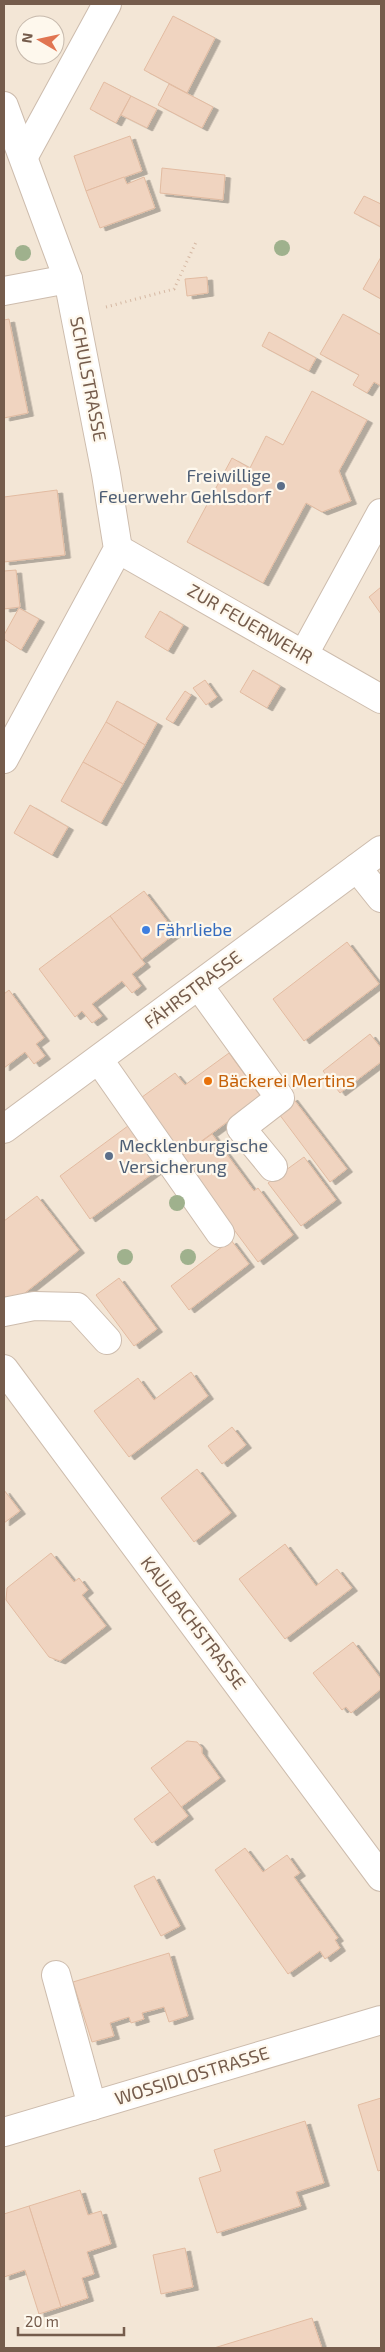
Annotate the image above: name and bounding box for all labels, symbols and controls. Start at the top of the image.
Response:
north arrow [15,15,65,65]
text: N [17,32,36,44]
street label: SCHULSTRASSE [66,314,112,443]
place label: Freiwillige Feuerwehr Gehlsdorf [99,464,272,507]
marker: Freiwillige Feuerwehr Gehlsdorf [275,480,287,492]
street label: ZUR FEUERWEHR [184,578,317,668]
place label: Fährliebe [156,918,232,940]
marker: Fährliebe [140,924,152,936]
street label: FÄHRSTRASSE [139,945,245,1033]
place label: Bäckerei Mertins [218,1069,355,1091]
marker: Bäckerei Mertins [202,1075,214,1087]
place label: Mecklenburgische Versicherung [119,1134,268,1177]
marker: Mecklenburgische Versicherung [103,1150,115,1162]
street label: KAULBACHSTRASSE [137,1552,251,1693]
street label: WOSSIDLOSTRASSE [112,2041,271,2109]
scale bar [18,2304,124,2336]
text: 20 m [25,2312,59,2330]

